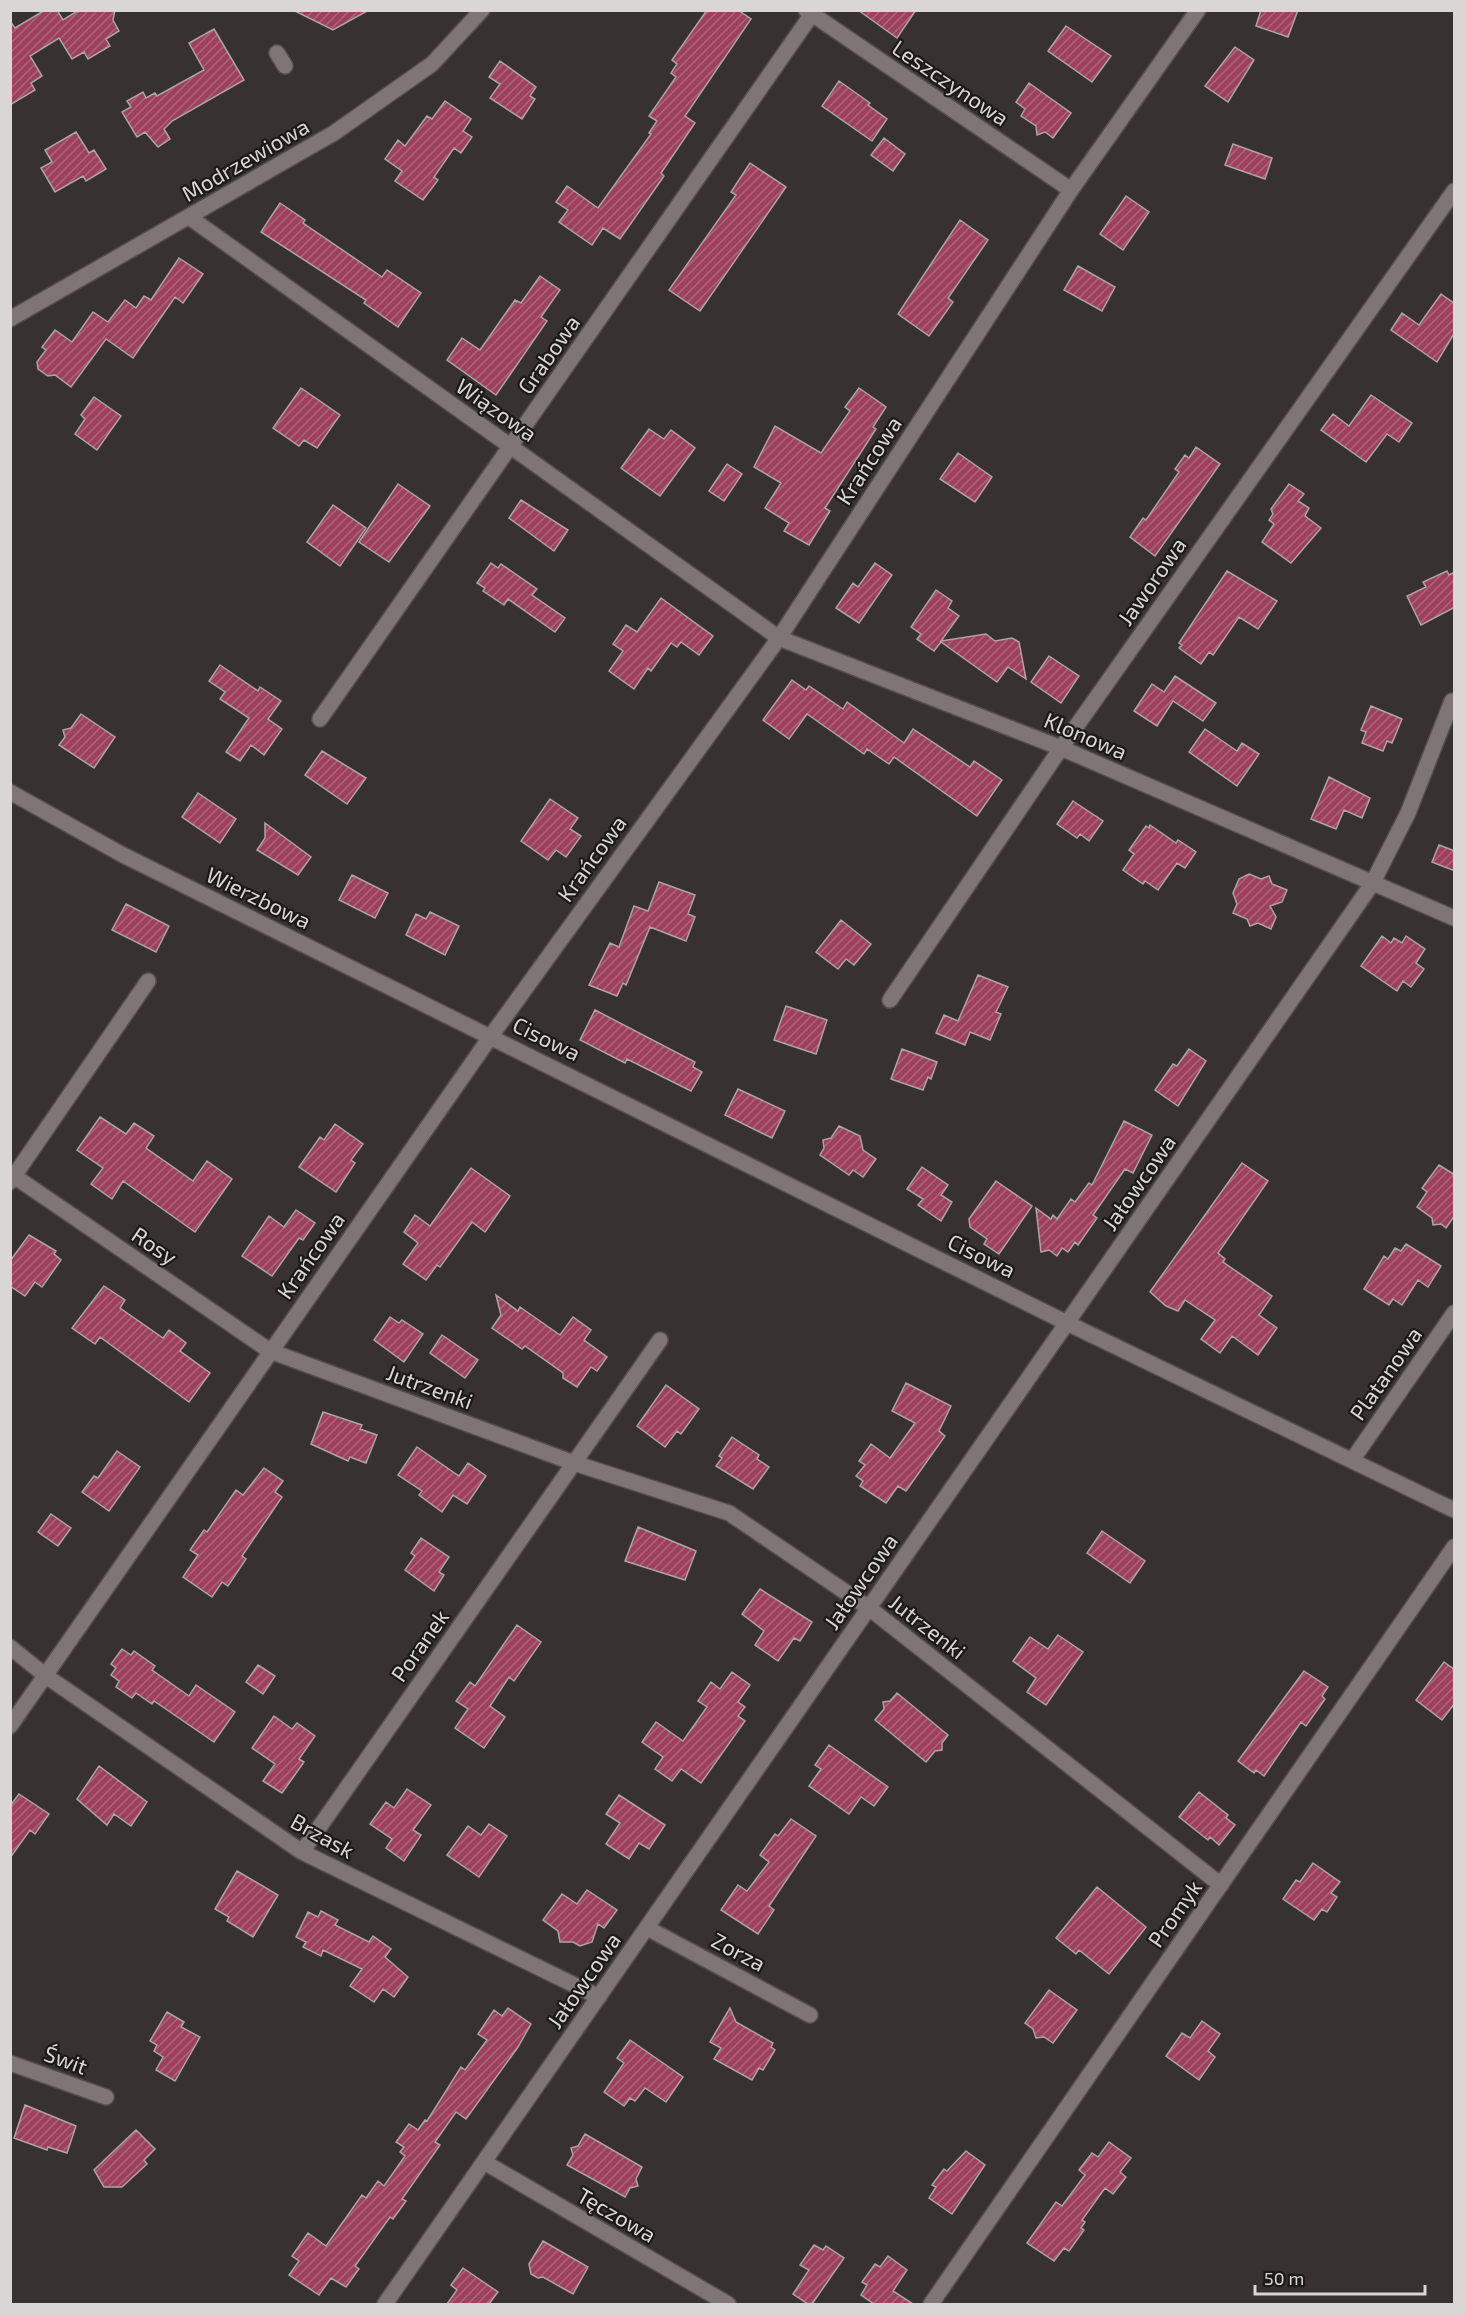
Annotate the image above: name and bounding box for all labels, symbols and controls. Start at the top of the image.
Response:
street label: Leszczynowa [888,34,1014,130]
street label: Modrzewiowa [177,112,313,206]
street label: Grabowa [512,310,584,398]
street label: Wiązowa [452,372,542,446]
street label: Krańcowa [830,411,906,509]
street label: Jaworowa [1111,532,1191,630]
street label: Klonowa [1041,706,1131,764]
street label: Krańcowa [551,810,631,906]
street label: Wierzbowa [202,860,316,934]
street label: Cisowa [509,1011,585,1065]
street label: Jałowcowa [1096,1129,1180,1235]
street label: Krańcowa [271,1207,349,1303]
street label: Rosy [128,1221,183,1270]
street label: Cisowa [944,1228,1020,1282]
street label: Platanowa [1344,1322,1426,1424]
street label: Jutrzenki [383,1358,477,1414]
street label: Jałowcowa [818,1528,902,1634]
street label: Jutrzenki [885,1588,971,1664]
street label: Poranek [385,1604,453,1686]
street label: Brzask [287,1807,359,1863]
street label: Promyk [1142,1874,1206,1952]
street label: Zorza [708,1926,770,1976]
street label: Jałowcowa [541,1927,625,2033]
street label: Świt [41,2039,91,2079]
street label: Tęczowa [573,2181,661,2247]
scale bar [1255,2258,1424,2296]
text: 50 m [1264,2267,1304,2289]

